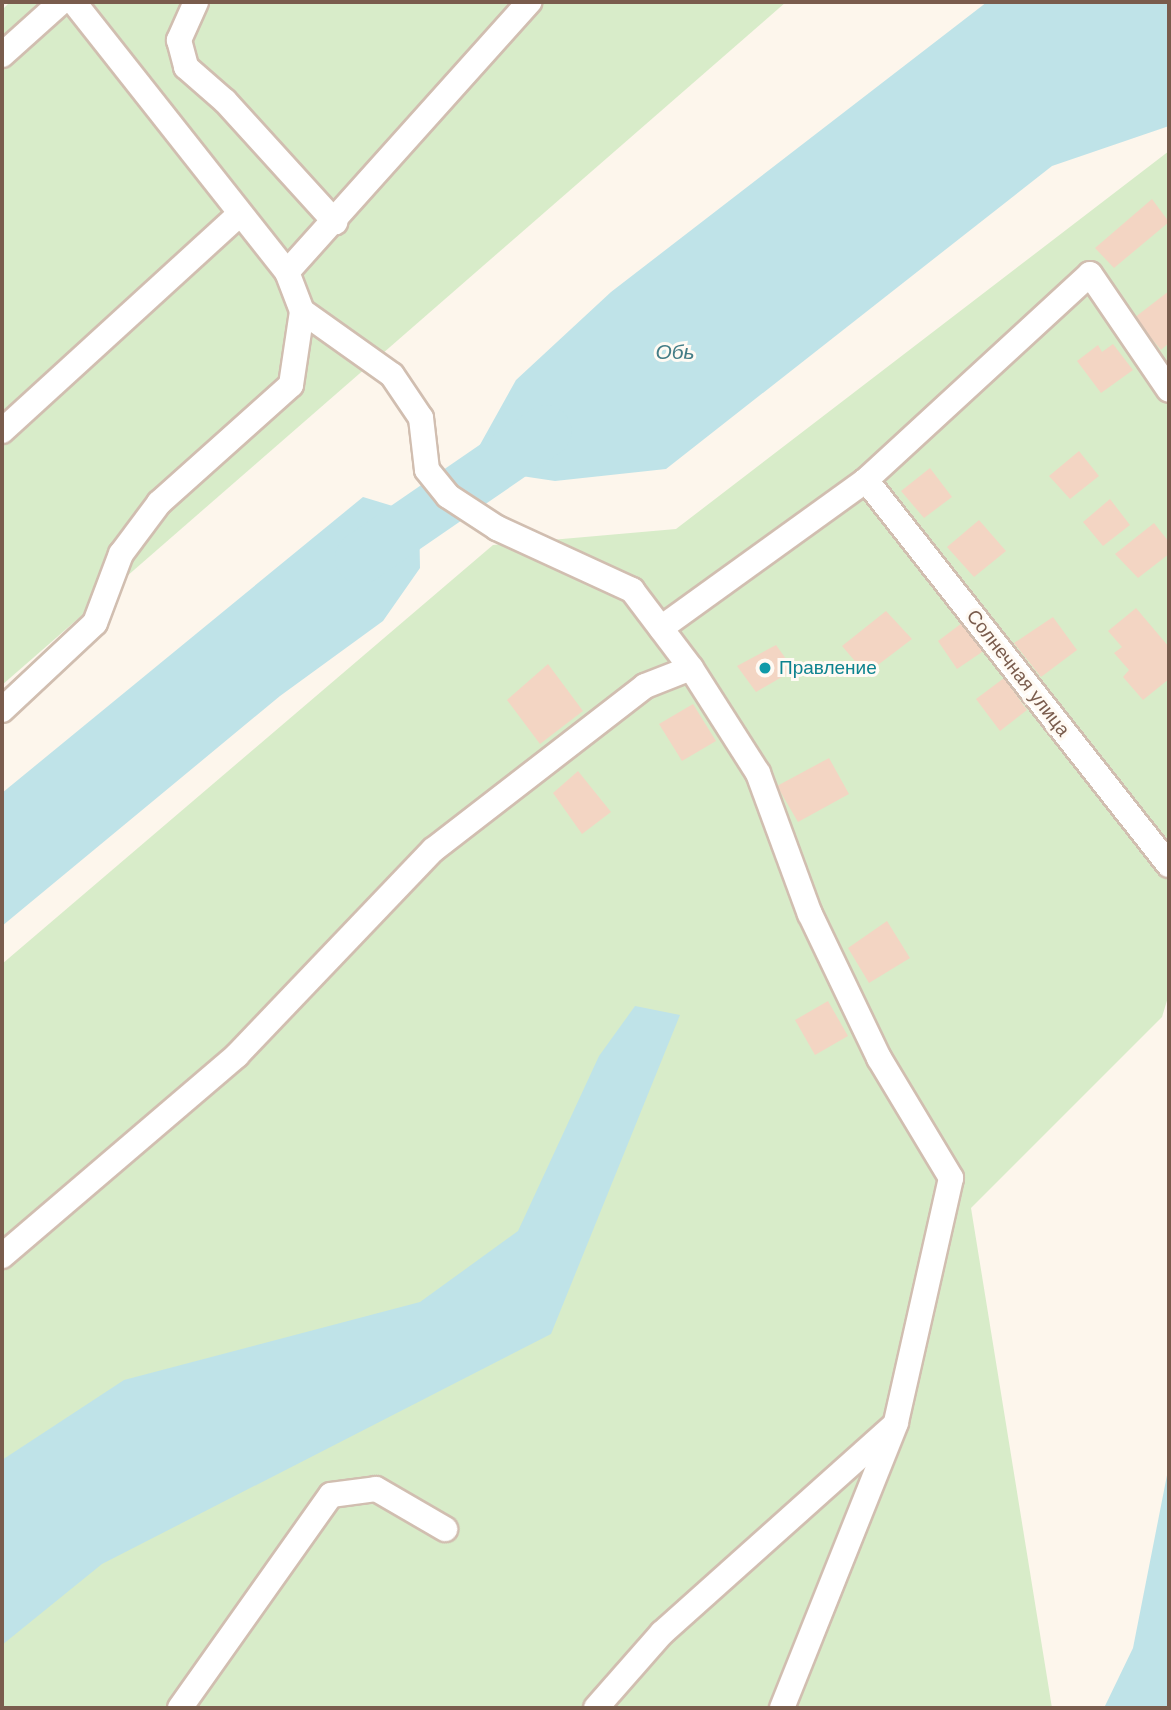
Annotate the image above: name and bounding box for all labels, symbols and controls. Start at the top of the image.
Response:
water label: Обь [655,339,695,365]
street label: Солнечная улица [962,605,1074,741]
place label: Правление [779,657,877,679]
marker: Правление [757,660,773,676]

